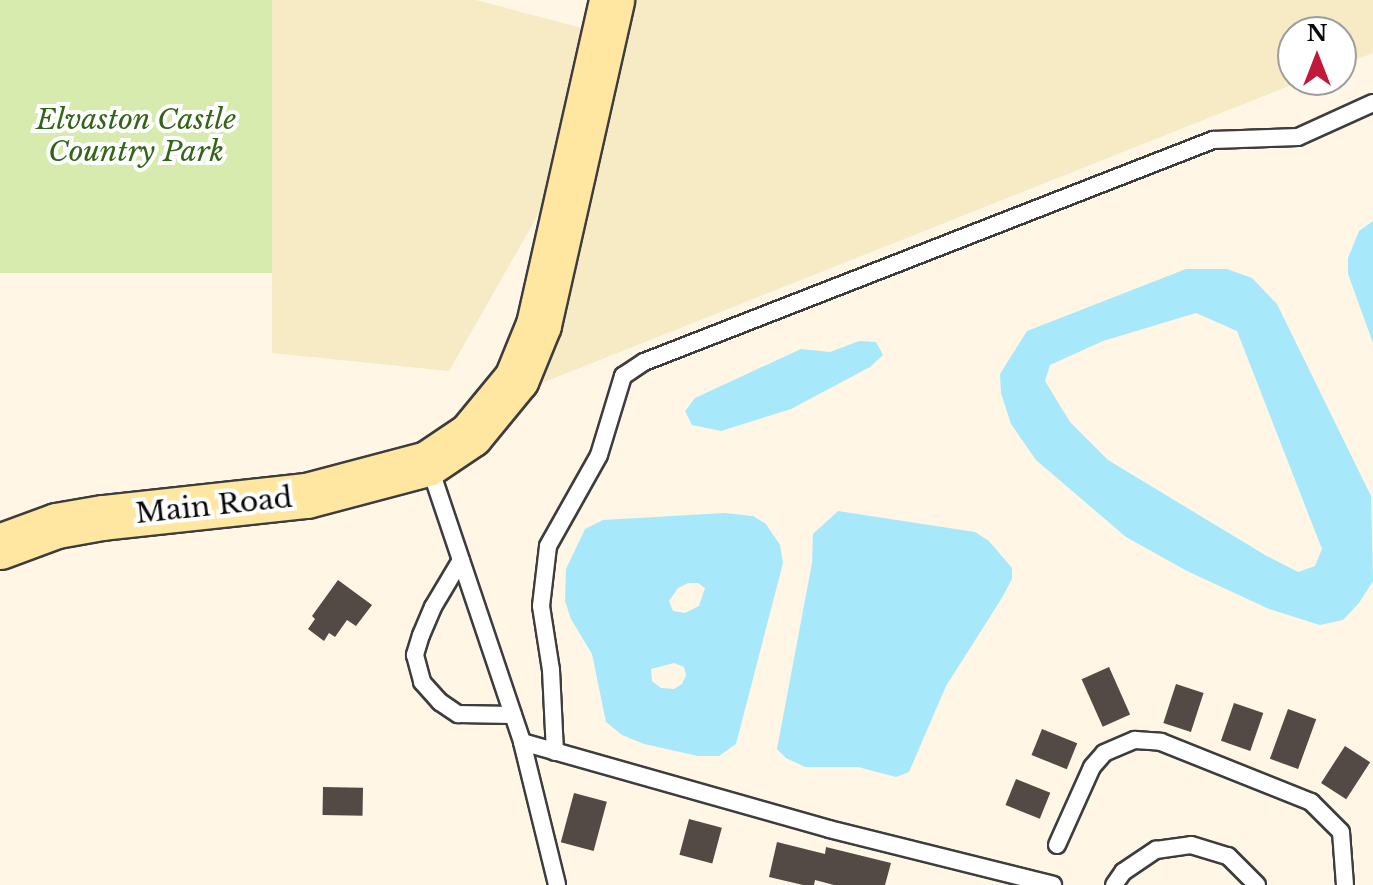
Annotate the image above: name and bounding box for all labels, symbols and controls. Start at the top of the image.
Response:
north arrow [1277,16,1357,96]
text: N [1307,20,1327,47]
park label: Elvaston Castle Country Park [36,103,236,169]
street label: Main Road [134,481,294,531]

